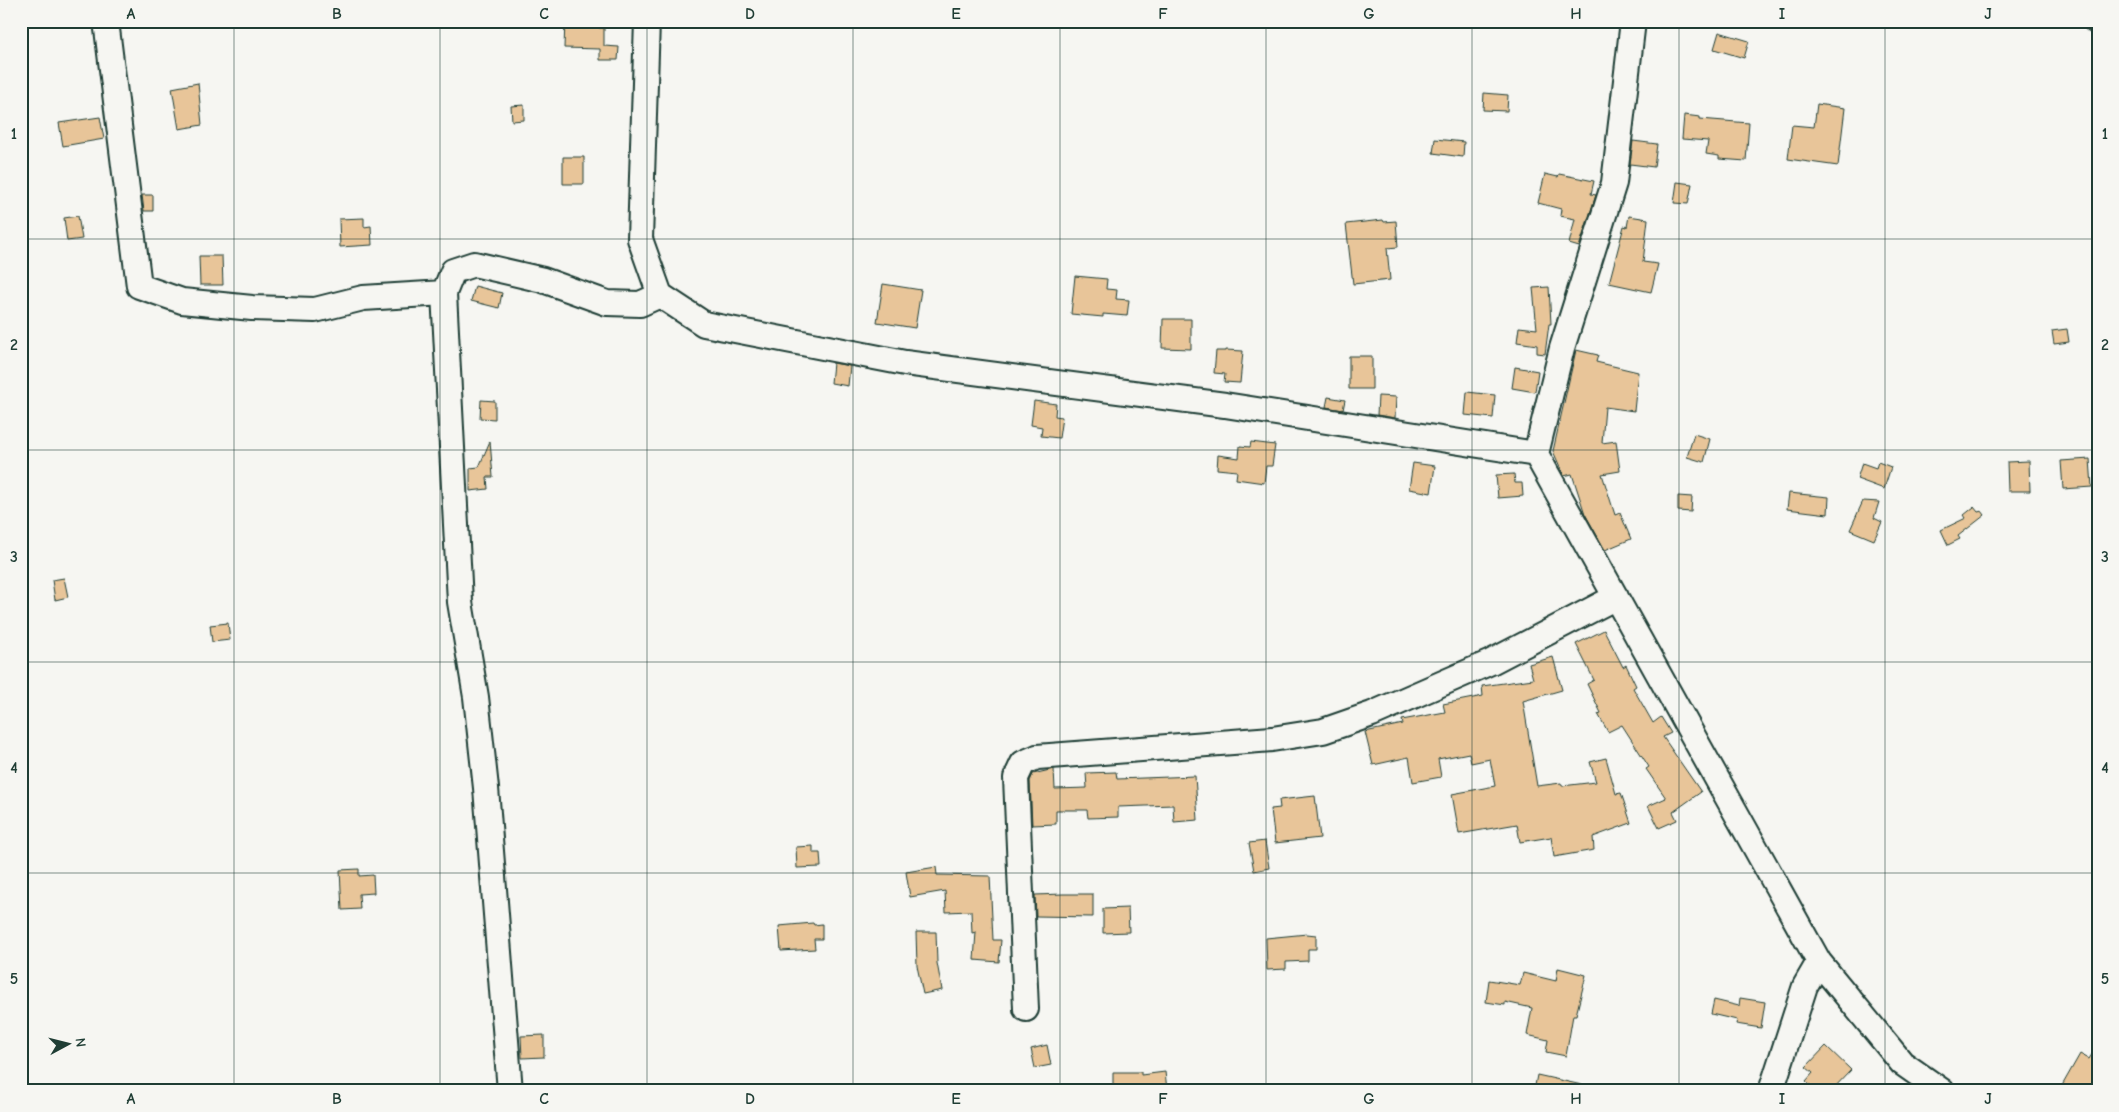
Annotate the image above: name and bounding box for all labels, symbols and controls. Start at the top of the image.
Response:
text: A [127,5,136,23]
text: B [332,5,342,23]
text: C [539,5,549,23]
text: D [745,5,755,23]
text: E [951,5,961,23]
text: F [1158,5,1168,23]
text: G [1363,5,1375,23]
text: H [1570,5,1582,23]
text: I [1779,5,1785,23]
text: J [1984,5,1992,23]
text: 1 [11,125,17,143]
text: 1 [2102,125,2108,143]
text: 2 [10,336,18,354]
text: 2 [2101,336,2109,354]
text: 3 [10,548,18,566]
text: 3 [2101,548,2109,566]
text: 4 [10,759,18,777]
text: 4 [2101,759,2109,777]
text: 5 [10,970,18,988]
text: 5 [2101,970,2109,988]
north arrow [42,1020,92,1070]
text: N [71,1037,89,1048]
text: A [127,1090,136,1108]
text: B [332,1090,342,1108]
text: C [539,1090,549,1108]
text: D [745,1090,755,1108]
text: E [951,1090,961,1108]
text: F [1158,1090,1168,1108]
text: G [1363,1090,1375,1108]
text: H [1570,1090,1582,1108]
text: I [1779,1090,1785,1108]
text: J [1984,1090,1992,1108]

